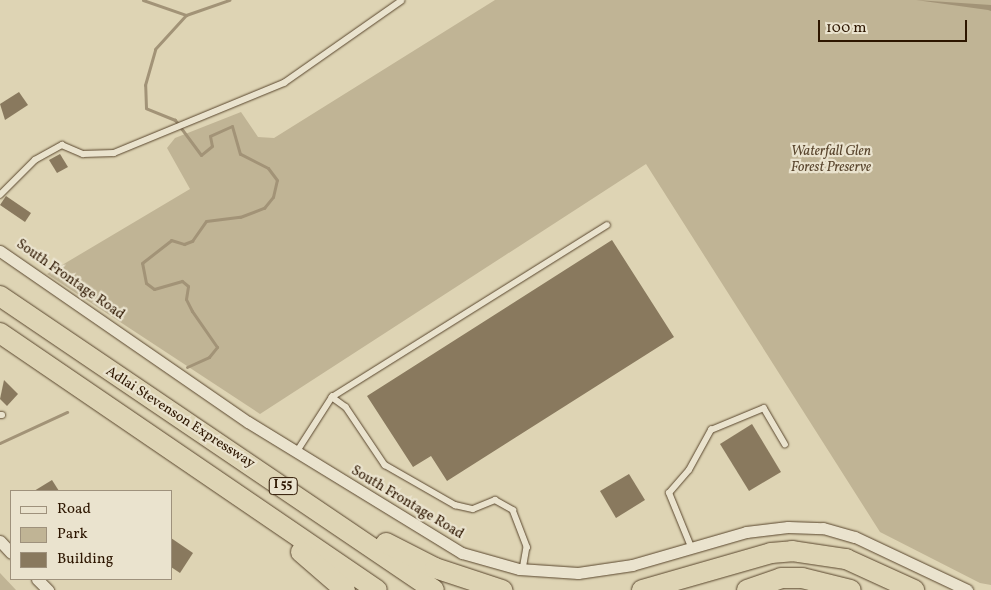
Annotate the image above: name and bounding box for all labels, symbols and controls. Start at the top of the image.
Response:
scale bar [821,10,970,42]
text: 100 m [826,18,866,39]
park label: Waterfall Glen Forest Preserve [791,144,871,176]
street label: South Frontage Road [13,236,127,324]
street label: Adlai Stevenson Expressway [102,363,258,473]
street label: South Frontage Road [348,463,466,543]
road number: I 55 [268,476,298,496]
legend [10,490,172,580]
text: Road [57,499,91,520]
text: Park [57,524,88,545]
text: Building [57,549,113,570]

